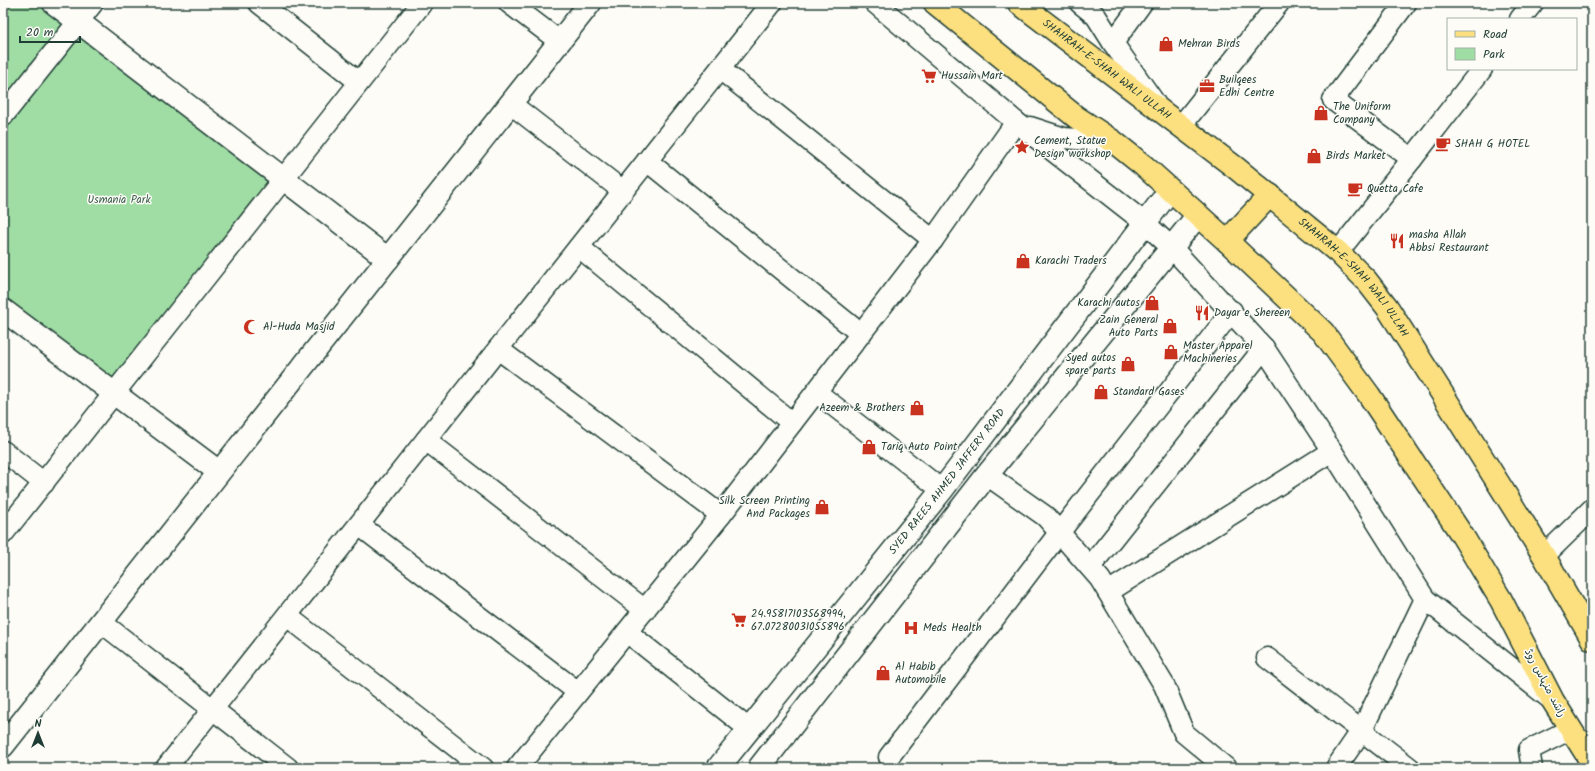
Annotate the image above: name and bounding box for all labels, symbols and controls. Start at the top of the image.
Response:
street label: SHAHRAH-E-SHAH WALI ULLAH [1038,15,1175,125]
scale bar [20,18,80,44]
legend [1447,18,1577,70]
text: 20 m [26,23,54,42]
text: Road [1483,25,1508,44]
shop icon: Mehran Birds [1157,35,1175,53]
place label: Mehran Birds [1178,35,1240,53]
text: Park [1483,45,1505,64]
supermarket icon: Hussain Mart [920,67,938,85]
place label: Hussain Mart [941,67,1004,85]
place label: Builqees Edhi Centre [1219,71,1274,102]
office icon: Builqees Edhi Centre [1198,77,1216,95]
place label: The Uniform Company [1333,98,1391,129]
shop icon: The Uniform Company [1312,104,1330,122]
place label: Cement, Statue Design workshop [1034,132,1112,163]
cafe icon: SHAH G HOTEL [1434,135,1452,153]
place label: SHAH G HOTEL [1455,135,1530,153]
place icon: Cement, Statue Design workshop [1013,138,1031,156]
shop icon: Birds Market [1305,147,1323,165]
place label: Birds Market [1326,147,1386,165]
cafe icon: Quetta Cafe [1346,180,1364,198]
place label: Quetta Cafe [1367,180,1423,198]
park label: Usmania Park [87,191,151,209]
street label: SHAHRAH-E-SHAH WALI ULLAH [1294,213,1413,341]
place label: masha Allah Abbsi Restaurant [1409,226,1489,257]
restaurant icon: masha Allah Abbsi Restaurant [1388,232,1406,250]
shop icon: Karachi Traders [1014,252,1032,270]
place label: Karachi Traders [1035,252,1107,270]
place label: Karachi autos [1077,294,1140,312]
shop icon: Karachi autos [1143,294,1161,312]
restaurant icon: Dayar e Shereen [1193,304,1211,322]
place label: Dayar e Shereen [1214,304,1290,322]
place label: Zain General Auto Parts [1099,311,1158,342]
shop icon: Zain General Auto Parts [1161,317,1179,335]
mosque icon: Al-Huda Masjid [242,318,260,336]
place label: Al-Huda Masjid [263,318,335,336]
place label: Master Apparel Machineries [1183,337,1253,368]
shop icon: Master Apparel Machineries [1162,343,1180,361]
place label: Syed autos spare parts [1065,349,1116,380]
shop icon: Syed autos spare parts [1119,355,1137,373]
shop icon: Standard Gases [1092,383,1110,401]
place label: Standard Gases [1113,383,1185,401]
place label: Azeem & Brothers [819,399,905,417]
shop icon: Azeem & Brothers [908,399,926,417]
street label: SYED RAEES AHMED JAFFERY ROAD [884,404,1010,558]
shop icon: Tariq Auto Point [860,438,878,456]
place label: Tariq Auto Point [881,438,958,456]
place label: Silk Screen Printing And Packages [719,492,810,523]
shop icon: Silk Screen Printing And Packages [813,498,831,516]
place label: 24.95817103568994, 67.07280031055896 [751,605,846,636]
supermarket icon: 24.95817103568994, 67.07280031055896 [730,611,748,629]
hospital icon: Meds Health [902,619,920,637]
place label: Meds Health [923,619,982,637]
street label: راشد منہاس روڈ [1519,645,1571,721]
place label: Al Habib Automobile [895,658,946,689]
shop icon: Al Habib Automobile [874,664,892,682]
north arrow [18,713,58,753]
text: N [35,715,42,733]

